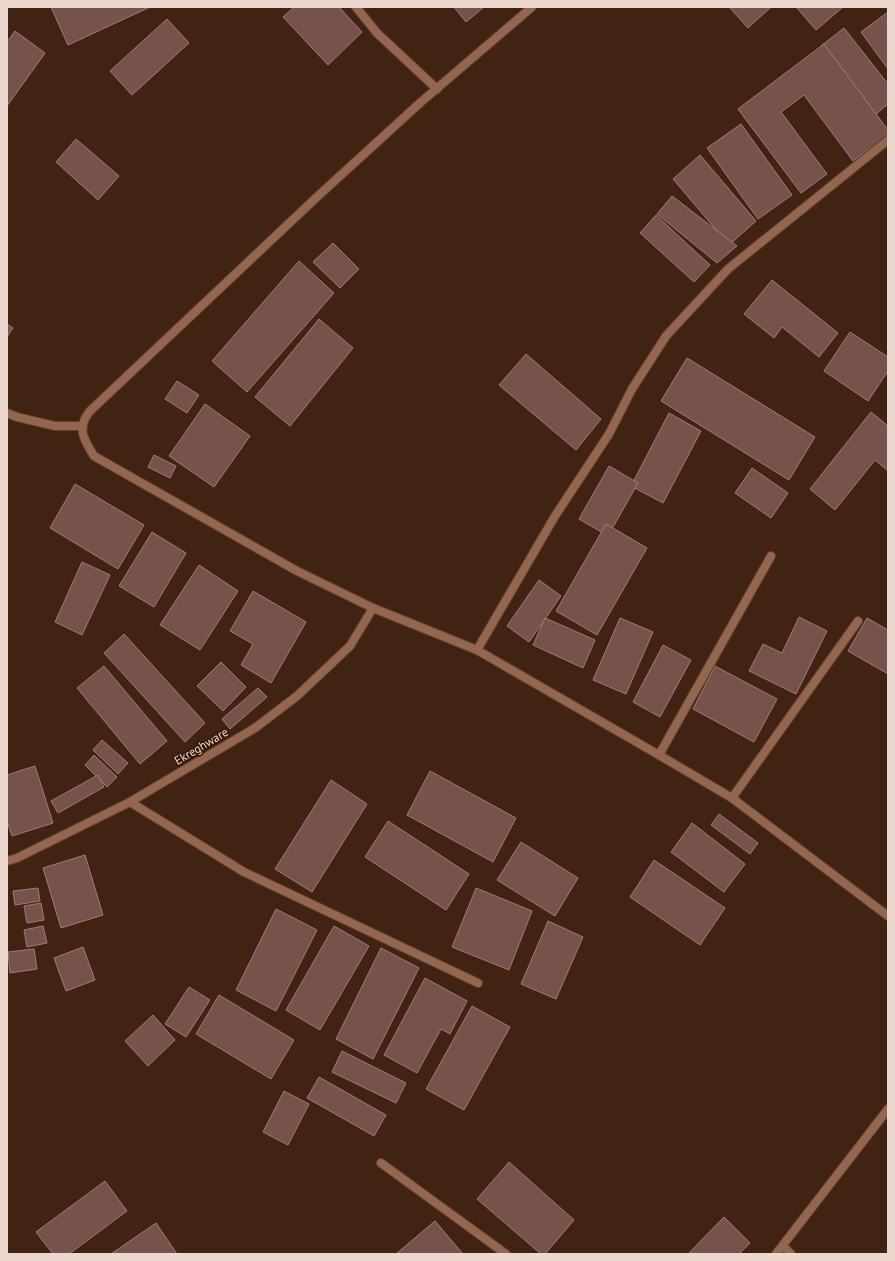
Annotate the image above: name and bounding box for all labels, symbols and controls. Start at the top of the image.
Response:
street label: Ekreghware [171,724,231,768]

